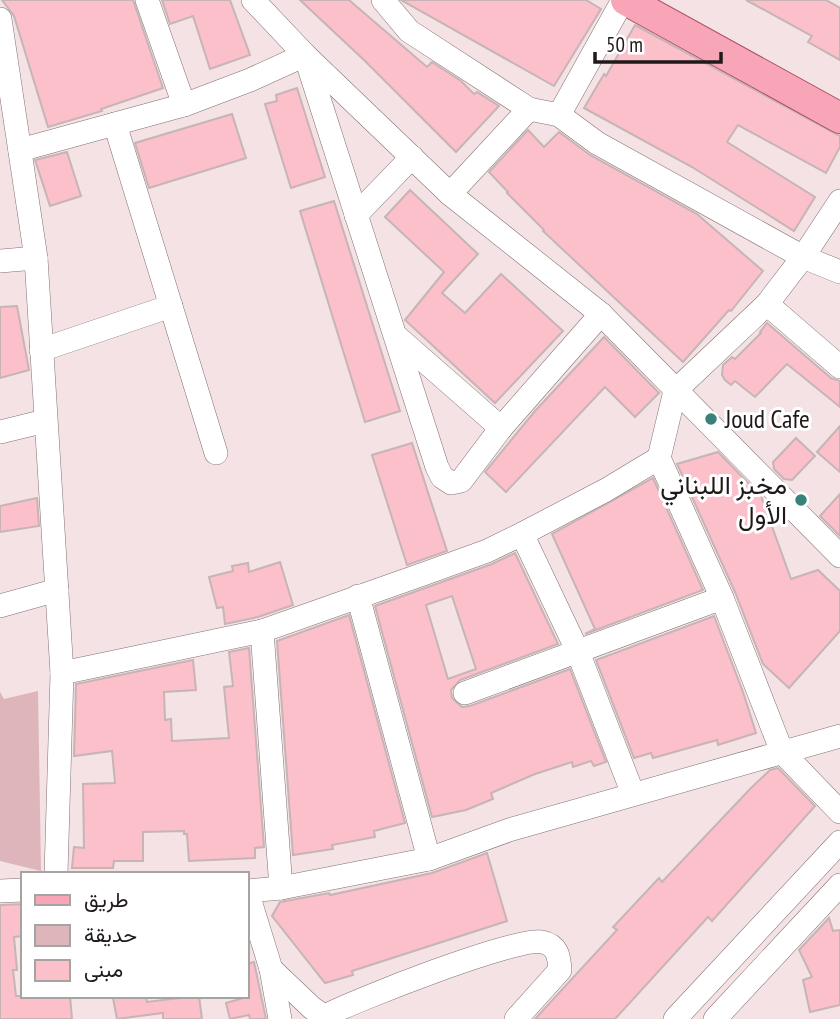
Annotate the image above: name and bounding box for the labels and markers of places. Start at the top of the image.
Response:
place label: Joud Cafe [724,402,810,435]
marker: Joud Cafe [703,411,719,427]
place label: مخبز اللبناني الأول [660,468,787,531]
marker: مخبز اللبناني الأول [793,492,809,508]

